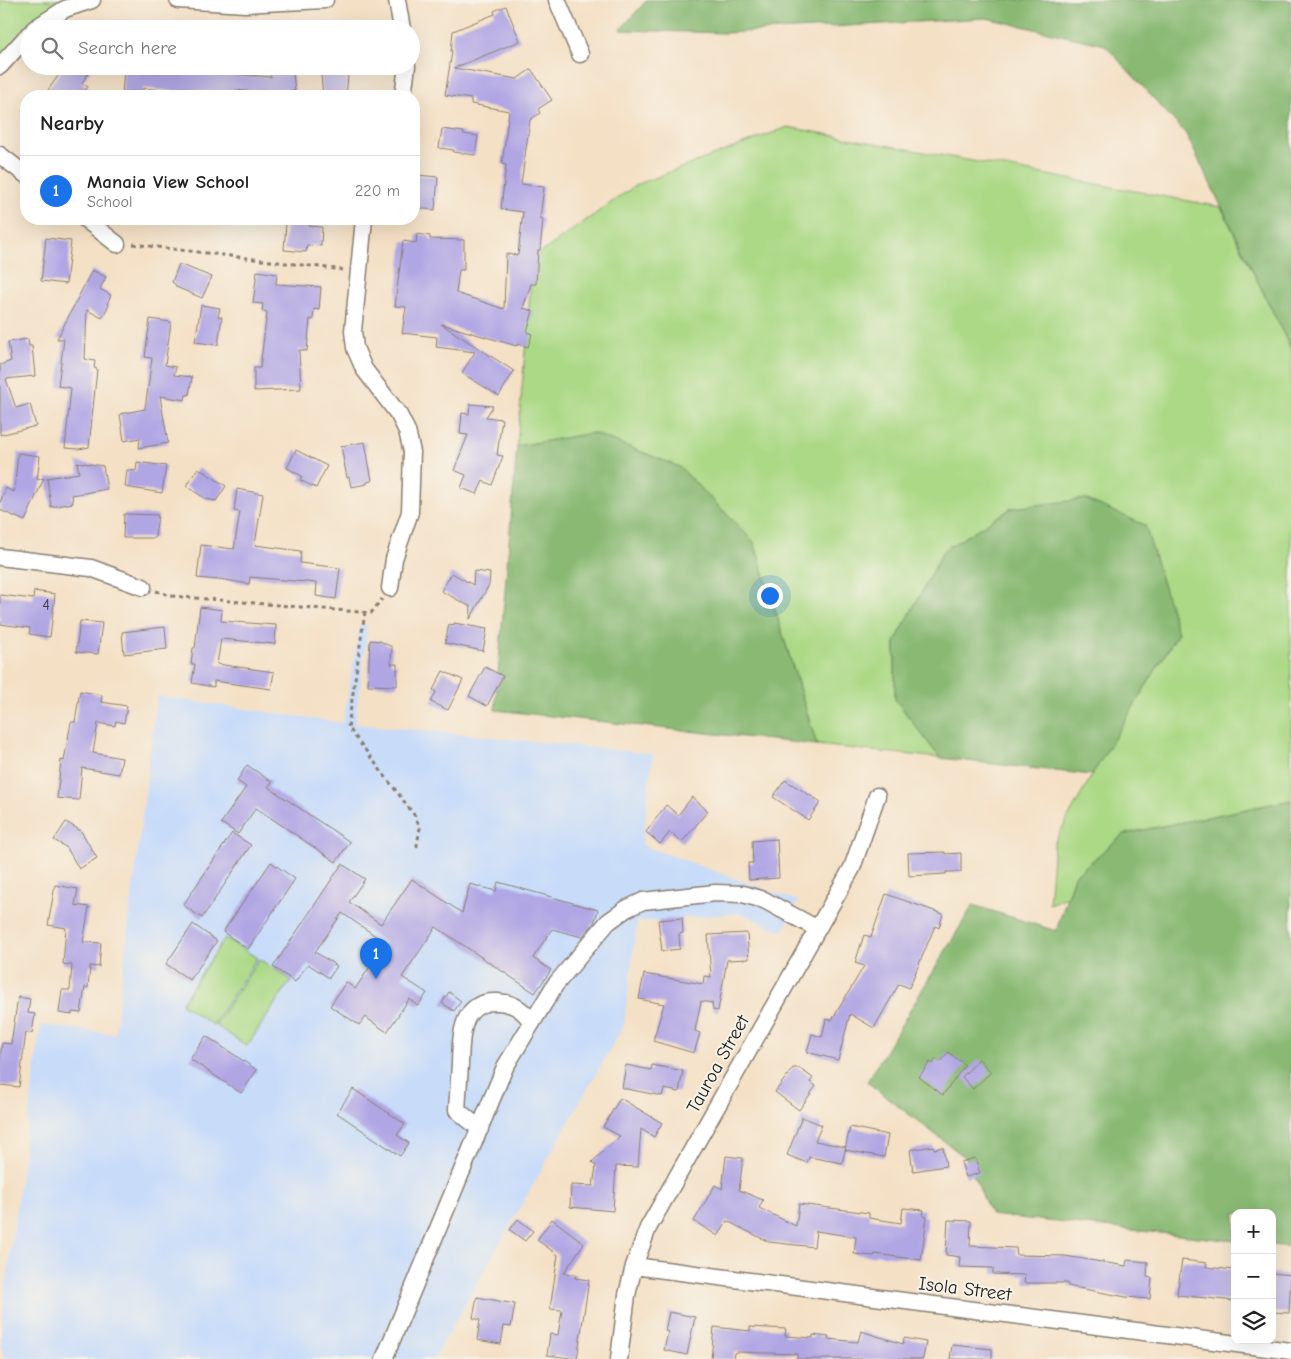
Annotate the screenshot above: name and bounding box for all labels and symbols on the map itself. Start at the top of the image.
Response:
your location [757,583,783,609]
house number: 4 [42,596,50,614]
pin: 1 [360,938,392,979]
street label: Tauroa Street [682,1011,754,1117]
street label: Isola Street [917,1272,1013,1306]

